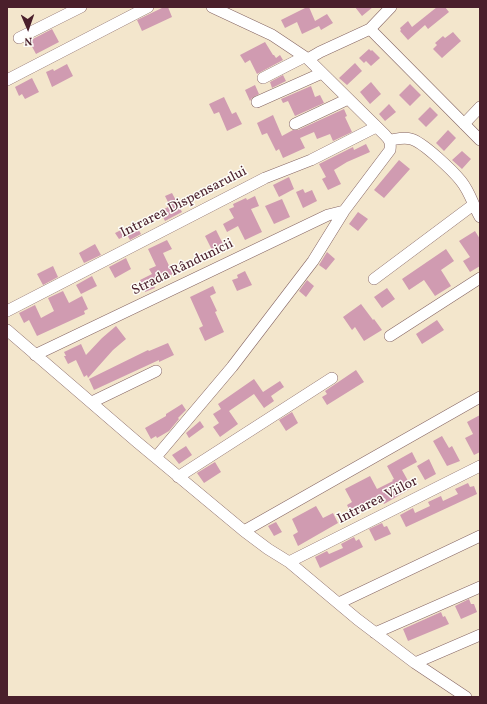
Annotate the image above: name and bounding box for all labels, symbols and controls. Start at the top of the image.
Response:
north arrow [8,8,48,48]
text: N [24,33,33,48]
street label: Intrarea Dispensarului [118,164,250,242]
street label: Strada Rândunicii [129,236,237,300]
street label: Intrarea Viilor [335,474,421,528]

